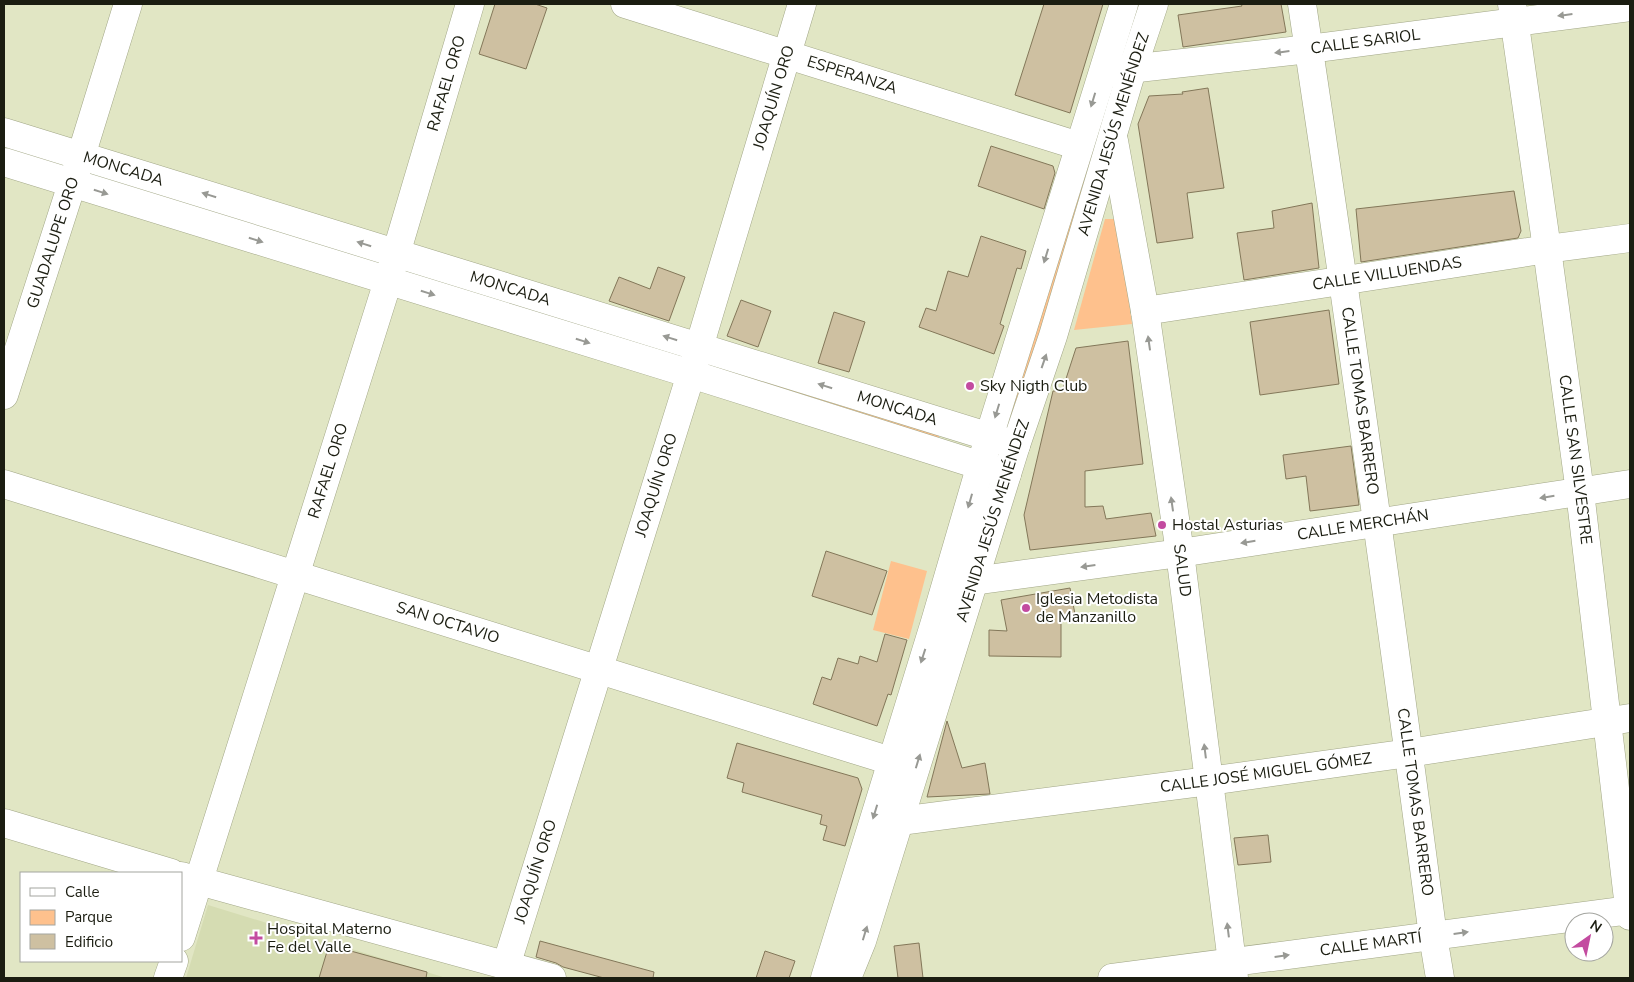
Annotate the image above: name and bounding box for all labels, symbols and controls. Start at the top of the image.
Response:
one-way arrow [1556,11,1572,19]
street label: CALLE SARIOL [1309,24,1422,60]
street label: AVENIDA JESÚS MENÉNDEZ [1072,29,1155,238]
street label: RAFAEL ORO [422,33,471,134]
street label: JOAQUÍN ORO [748,43,800,153]
one-way arrow [1274,48,1290,56]
street label: ESPERANZA [804,51,900,100]
one-way arrow [1088,93,1096,108]
street label: MONCADA [80,146,167,192]
street label: GUADALUPE ORO [22,174,85,311]
one-way arrow [93,189,108,196]
one-way arrow [201,191,216,199]
one-way arrow [248,236,263,244]
one-way arrow [357,239,372,247]
one-way arrow [1041,248,1049,263]
street label: CALLE VILLUENDAS [1311,251,1464,296]
street label: MONCADA [467,266,554,312]
one-way arrow [421,289,436,297]
street label: CALLE TOMAS BARRERO [1336,305,1384,496]
one-way arrow [662,334,677,342]
one-way arrow [1145,334,1153,350]
one-way arrow [576,337,591,345]
one-way arrow [1040,353,1048,368]
street label: CALLE SAN SILVESTRE [1553,373,1597,546]
place label: Sky Nigth Club [980,375,1087,397]
marker: Sky Nigth Club [964,380,976,392]
one-way arrow [817,382,832,390]
street label: MONCADA [854,385,941,431]
one-way arrow [993,403,1000,418]
street label: AVENIDA JESÚS MENÉNDEZ [951,416,1035,625]
street label: RAFAEL ORO [303,420,354,521]
street label: JOAQUÍN ORO [629,430,683,541]
one-way arrow [966,493,974,508]
one-way arrow [1539,493,1555,501]
one-way arrow [1168,495,1176,511]
street label: CALLE MERCHÁN [1295,504,1430,546]
place label: Hostal Asturias [1172,514,1283,536]
marker: Hostal Asturias [1156,519,1168,531]
one-way arrow [1240,539,1256,547]
street label: SALUD [1168,543,1196,598]
one-way arrow [1079,562,1095,570]
place label: Iglesia Metodista de Manzanillo [1036,588,1158,628]
street label: SAN OCTAVIO [394,596,502,649]
marker: Iglesia Metodista de Manzanillo [1020,602,1032,614]
one-way arrow [919,649,927,664]
street label: CALLE TOMAS BARRERO [1392,707,1439,897]
one-way arrow [1201,743,1209,759]
street label: CALLE JOSÉ MIGUEL GÓMEZ [1159,747,1374,798]
one-way arrow [914,753,922,768]
one-way arrow [871,804,879,819]
street label: JOAQUÍN ORO [509,817,562,927]
legend [20,872,182,962]
text: Calle [65,882,100,902]
text: Parque [65,907,113,927]
north arrow [1564,912,1614,962]
text: N [1586,916,1605,937]
place label: Hospital Materno Fe del Valle [267,918,392,958]
one-way arrow [1224,922,1232,938]
one-way arrow [862,926,869,941]
street label: CALLE MARTÍ [1319,926,1424,962]
one-way arrow [1453,928,1469,936]
marker: Hospital Materno Fe del Valle [249,931,263,945]
text: Edificio [65,932,113,952]
one-way arrow [1274,952,1290,960]

